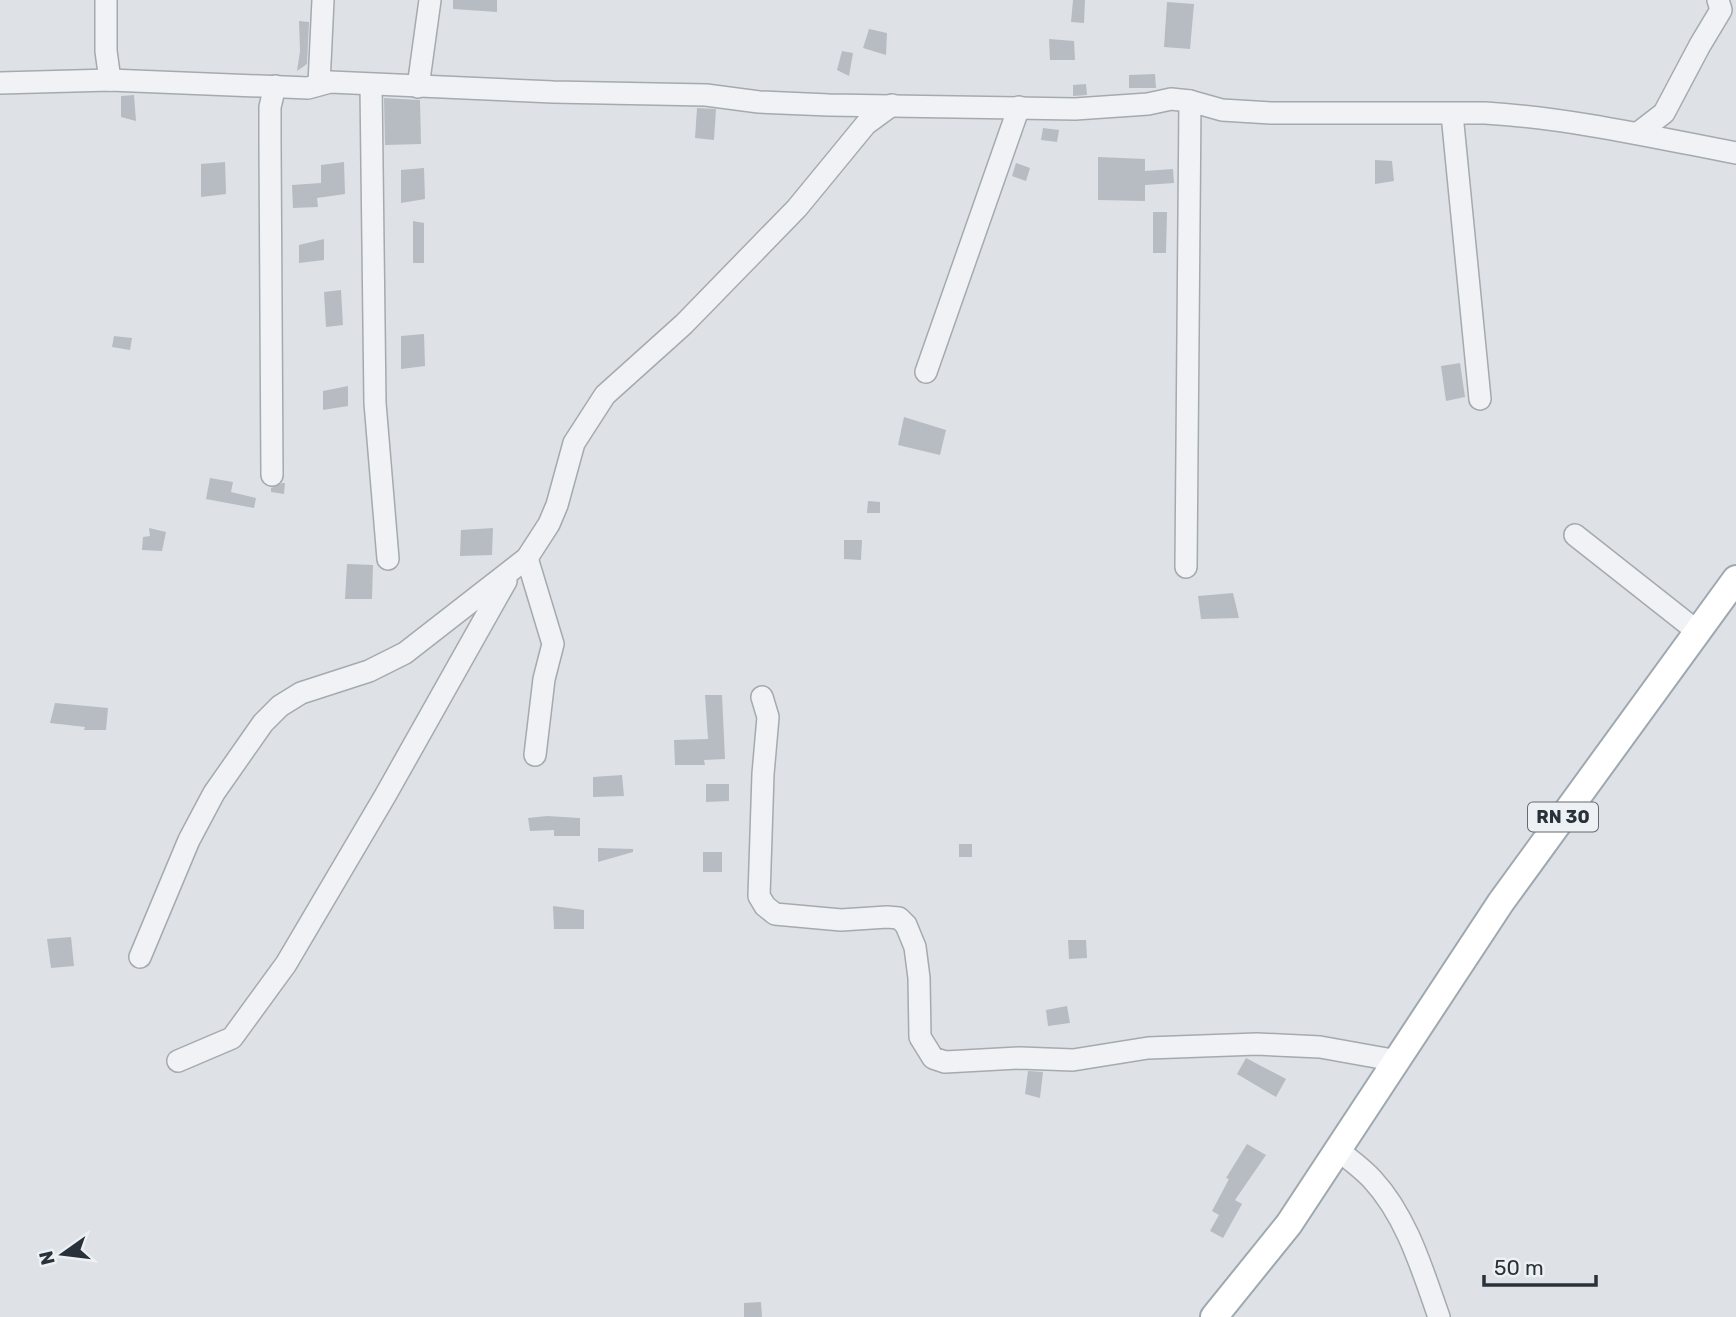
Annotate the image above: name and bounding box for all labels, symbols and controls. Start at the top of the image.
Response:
road number: RN 30 [1528,802,1598,832]
north arrow [28,1219,98,1289]
scale bar [1484,1244,1596,1288]
text: N [34,1249,60,1267]
text: 50 m [1494,1255,1544,1280]

